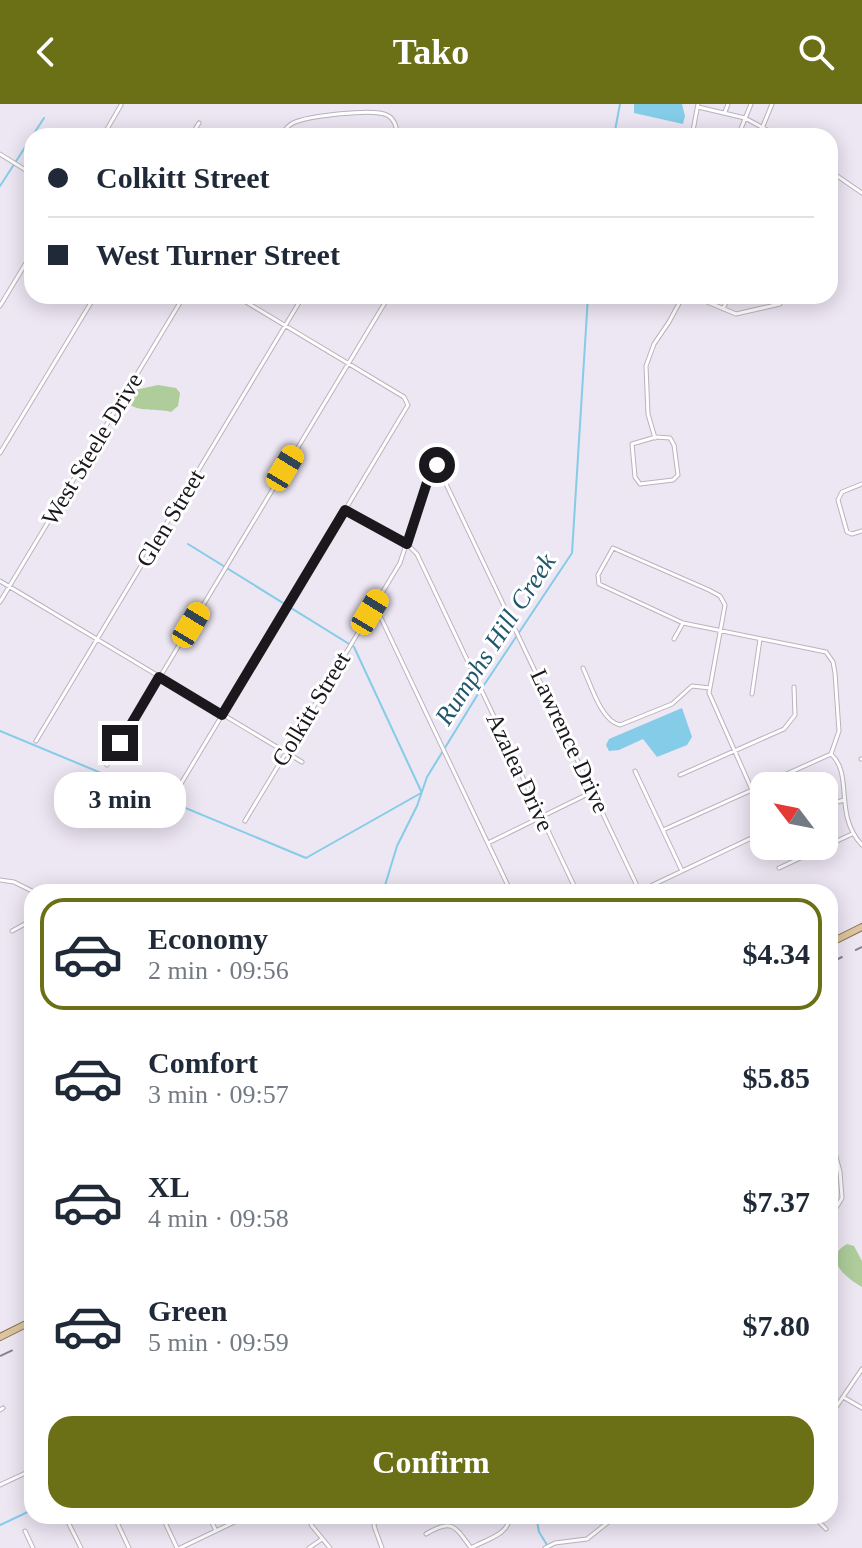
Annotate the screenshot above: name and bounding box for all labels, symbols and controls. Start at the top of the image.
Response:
icon: back [24,30,68,74]
icon: search [794,30,838,74]
text: Tako [393,32,469,72]
text: Colkitt Street [96,161,270,194]
text: West Turner Street [96,238,340,271]
street label: West Steele Drive [36,368,148,530]
car [262,441,308,495]
route start [419,447,455,483]
street label: Glen Street [131,464,209,571]
water label: Rumphs Hill Creek [429,548,562,731]
car [347,585,393,639]
car [168,598,214,652]
street label: Colkitt Street [267,647,355,771]
street label: Lawrence Drive [525,665,615,817]
street label: Azalea Drive [481,709,559,835]
route end [102,725,138,761]
callout: 3 min [54,771,186,827]
north arrow [750,772,838,860]
map controls [750,772,838,860]
text: 3 min [89,785,151,814]
icon: car [52,918,124,990]
text: Economy [148,922,268,955]
text: $4.34 [743,937,810,970]
text: 2 min · 09:56 [148,956,289,985]
icon: car [52,1042,124,1114]
text: Comfort [148,1046,258,1079]
text: $5.85 [743,1061,810,1094]
text: 3 min · 09:57 [148,1080,289,1109]
icon: car [52,1166,124,1238]
text: XL [148,1170,190,1203]
text: $7.37 [743,1185,810,1218]
text: 4 min · 09:58 [148,1204,289,1233]
icon: car [52,1290,124,1362]
text: Green [148,1294,227,1327]
text: $7.80 [743,1309,810,1342]
text: 5 min · 09:59 [148,1328,289,1357]
button: Confirm [48,1416,814,1508]

